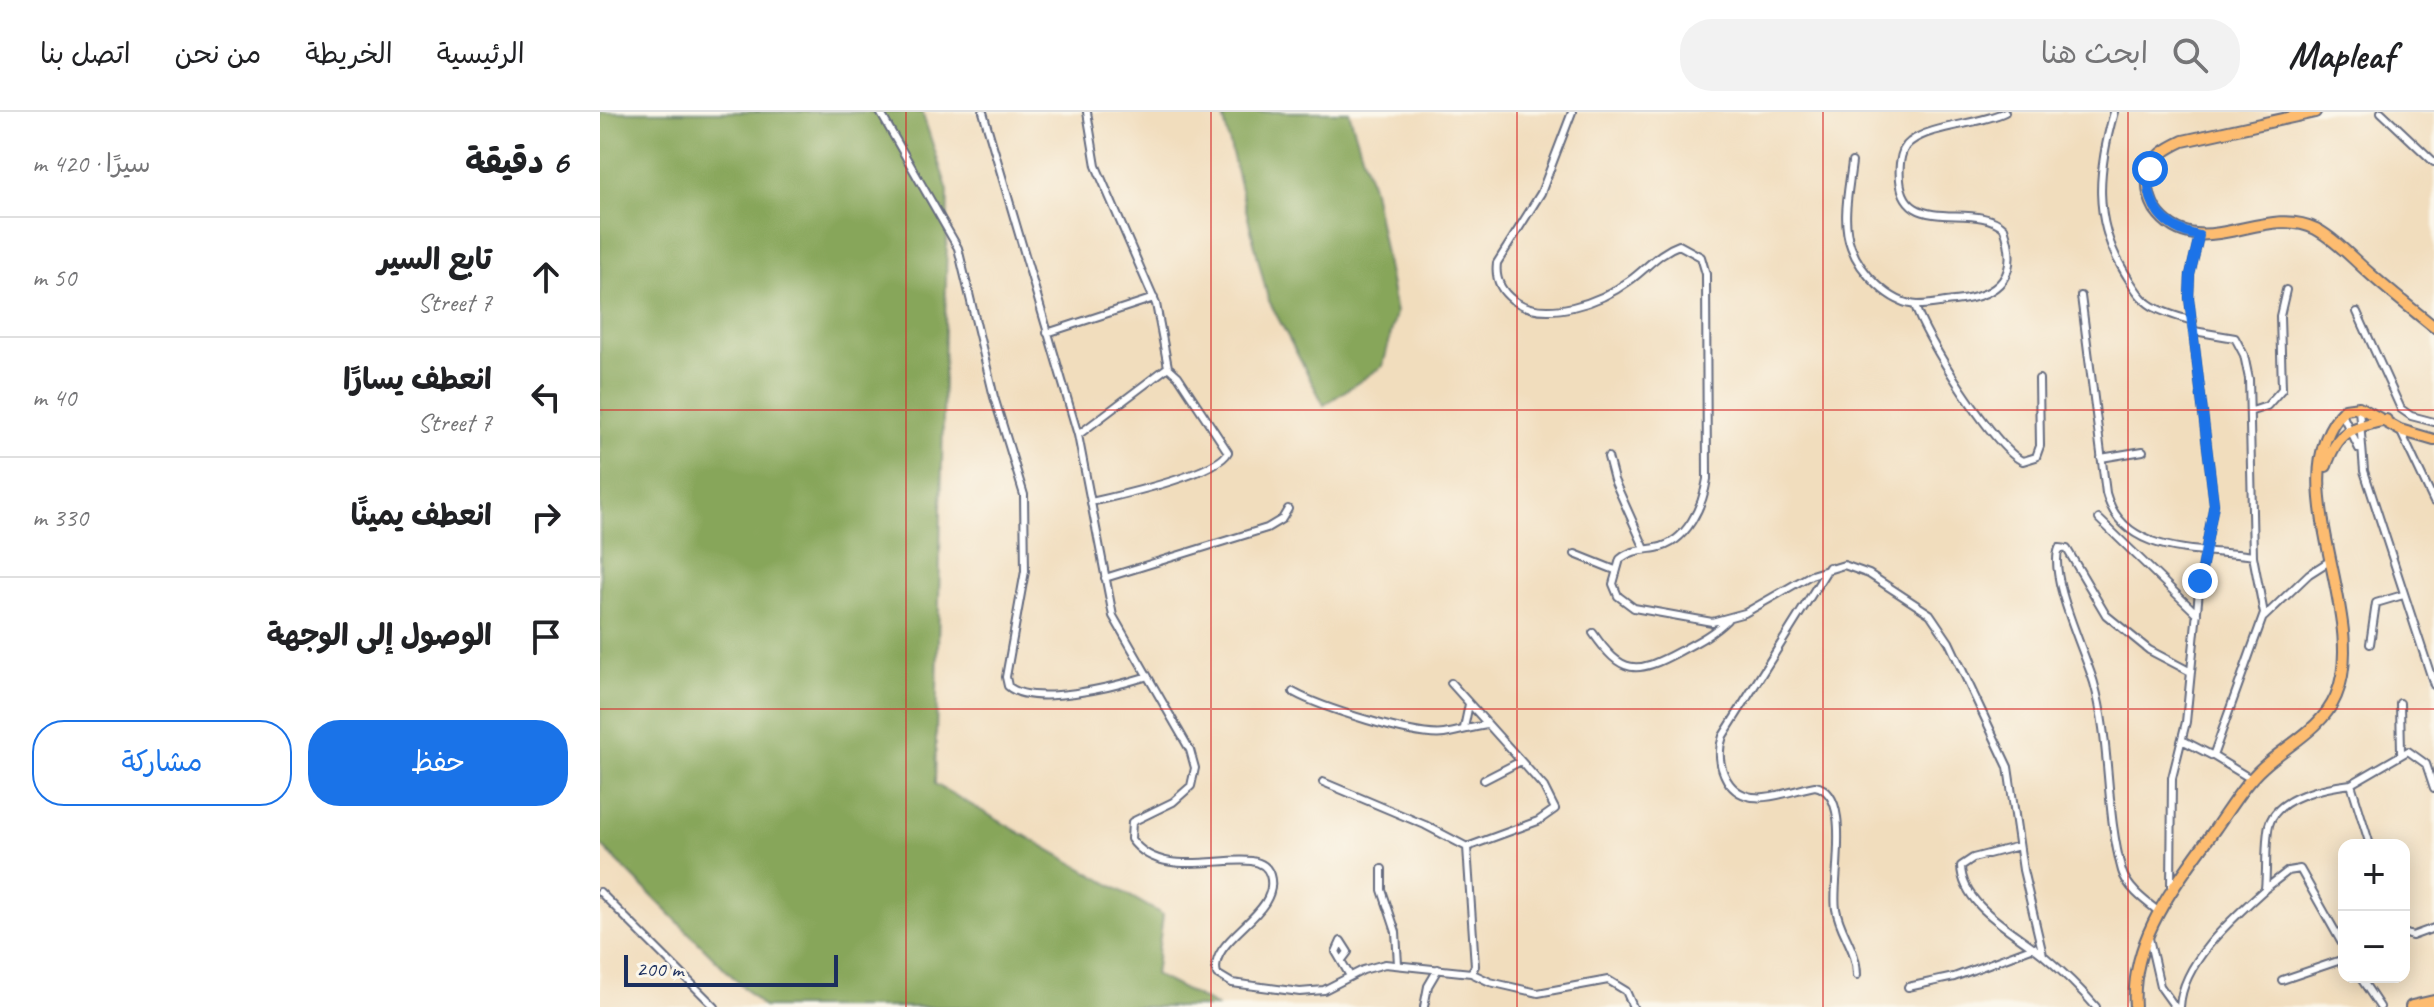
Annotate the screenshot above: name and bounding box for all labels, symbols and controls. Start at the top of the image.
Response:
search box [1680,19,2240,91]
text: Mapleaf [2288,32,2394,79]
icon: search [2168,33,2212,77]
text: ابحث هنا [2041,34,2148,72]
text: اتصل بنا [40,36,131,71]
text: من نحن [175,36,261,71]
text: الخريطة [305,36,393,71]
text: الرئيسية [437,36,525,71]
text: 6 دقيقة [465,140,568,183]
text: سيرًا · 420 m [32,147,151,180]
route start [2132,151,2168,187]
text: تابع السير [378,240,492,278]
icon: ahead [524,255,568,299]
text: 50 m [32,261,76,294]
text: Street 7 [417,286,492,319]
text: انعطف يسارًا [343,360,492,398]
icon: left [524,375,568,419]
text: 40 m [32,381,76,414]
text: Street 7 [417,406,492,439]
icon: right [524,495,568,539]
text: انعطف يمينًا [351,496,492,534]
text: 330 m [32,501,88,534]
route end [2182,563,2218,599]
icon: arrive [524,615,568,659]
text: الوصول إلى الوجهة [267,616,492,654]
button: مشاركة [32,720,292,806]
button: حفظ [308,720,568,806]
map controls [2338,839,2410,983]
button: + [2338,839,2410,911]
button: − [2338,911,2410,983]
scale bar [624,951,838,987]
text: 200 m [636,955,683,983]

